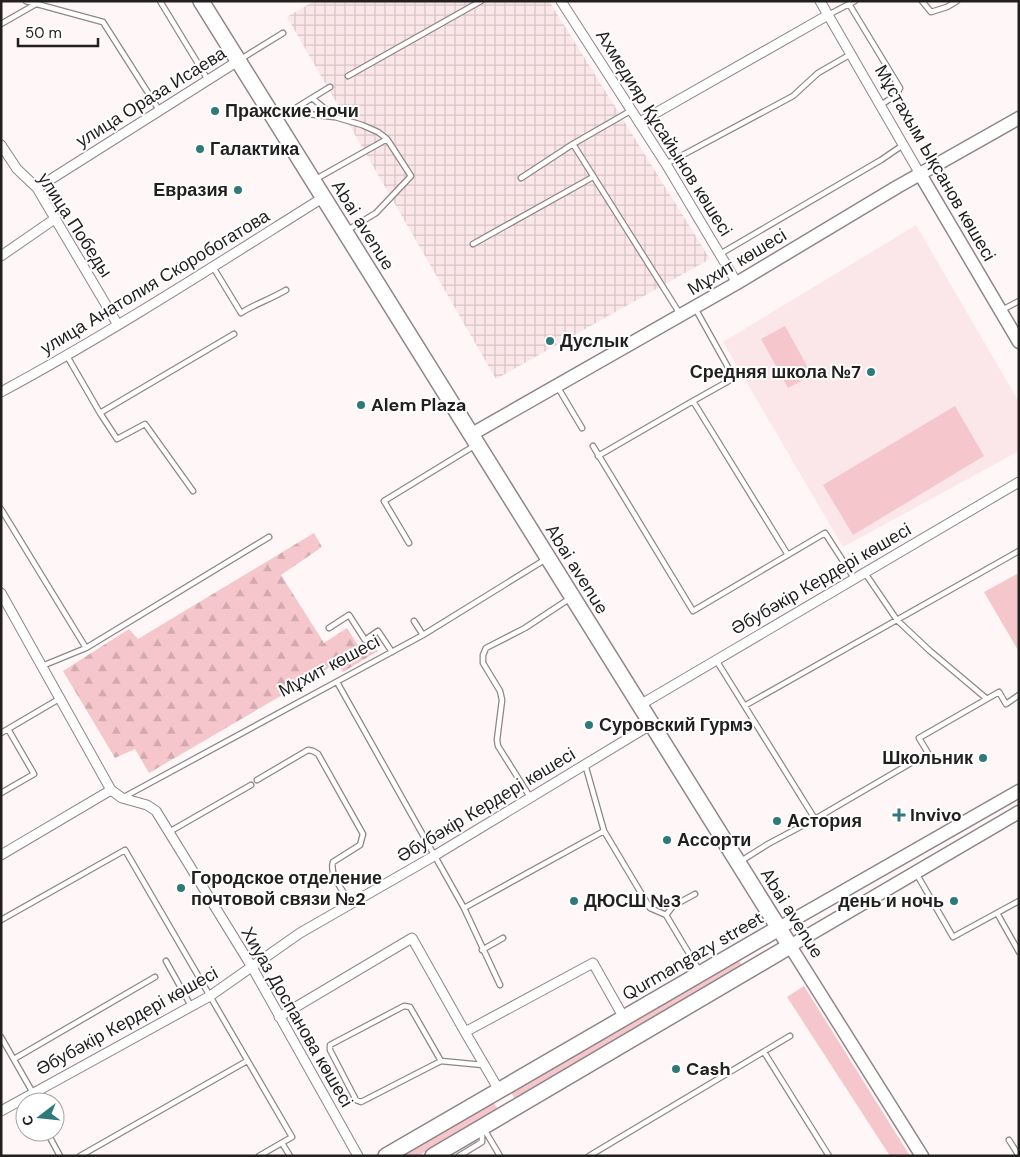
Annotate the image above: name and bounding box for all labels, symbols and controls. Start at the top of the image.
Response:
scale bar [18,15,98,47]
text: 50 m [25,23,62,43]
street label: Ахмедияр Құсайынов көшесі [590,25,738,241]
street label: улица Ораза Исаева [72,41,231,153]
street label: Мұстахым Ықсанов көшесі [869,61,1001,265]
place label: Пражские ночи [225,99,359,123]
marker: Пражские ночи [209,105,221,117]
place label: Галактика [210,137,300,161]
marker: Галактика [194,143,206,155]
street label: улица Победы [32,168,118,282]
street label: Abai avenue [326,176,400,274]
place label: Евразия [153,178,228,202]
marker: Евразия [232,184,244,196]
street label: улица Анатолия Скоробогатова [36,203,275,360]
street label: Мұхит көшесі [683,223,791,301]
place label: Дуслык [560,329,629,353]
marker: Дуслык [544,335,556,347]
place label: Средняя школа №7 [690,360,861,384]
marker: Средняя школа №7 [865,366,877,378]
place label: Alem Plaza [371,393,466,417]
marker: Alem Plaza [355,399,367,411]
street label: Әбубәкір Кердері көшесі [726,518,916,640]
street label: Abai avenue [540,520,614,618]
street label: Мұхит көшесі [274,629,384,703]
place label: Суровский Гурмэ [599,713,753,737]
marker: Суровский Гурмэ [583,719,595,731]
street label: Әбубәкір Кердері көшесі [392,742,580,868]
place label: Школьник [882,746,974,770]
marker: Школьник [977,752,989,764]
place label: Invivo [910,803,962,827]
marker: Invivo [892,808,906,822]
place label: Астория [787,809,862,833]
marker: Астория [771,815,783,827]
place label: Ассорти [677,828,751,852]
marker: Ассорти [661,834,673,846]
street label: Abai avenue [755,864,829,962]
place label: Городское отделение почтовой связи №2 [191,866,382,911]
marker: Городское отделение почтовой связи №2 [175,882,187,894]
place label: ДЮСШ №3 [584,889,681,913]
place label: день и ночь [838,889,944,913]
marker: ДЮСШ №3 [568,895,580,907]
marker: день и ночь [948,895,960,907]
street label: Qurmangazy street [618,906,768,1006]
street label: Хиуаз Доспанова көшесі [236,923,358,1111]
street label: Әбубәкір Кердері көшесі [32,961,222,1081]
place label: Cash [686,1057,731,1081]
marker: Cash [670,1063,682,1075]
north arrow [15,1092,65,1142]
text: С [17,1113,38,1128]

